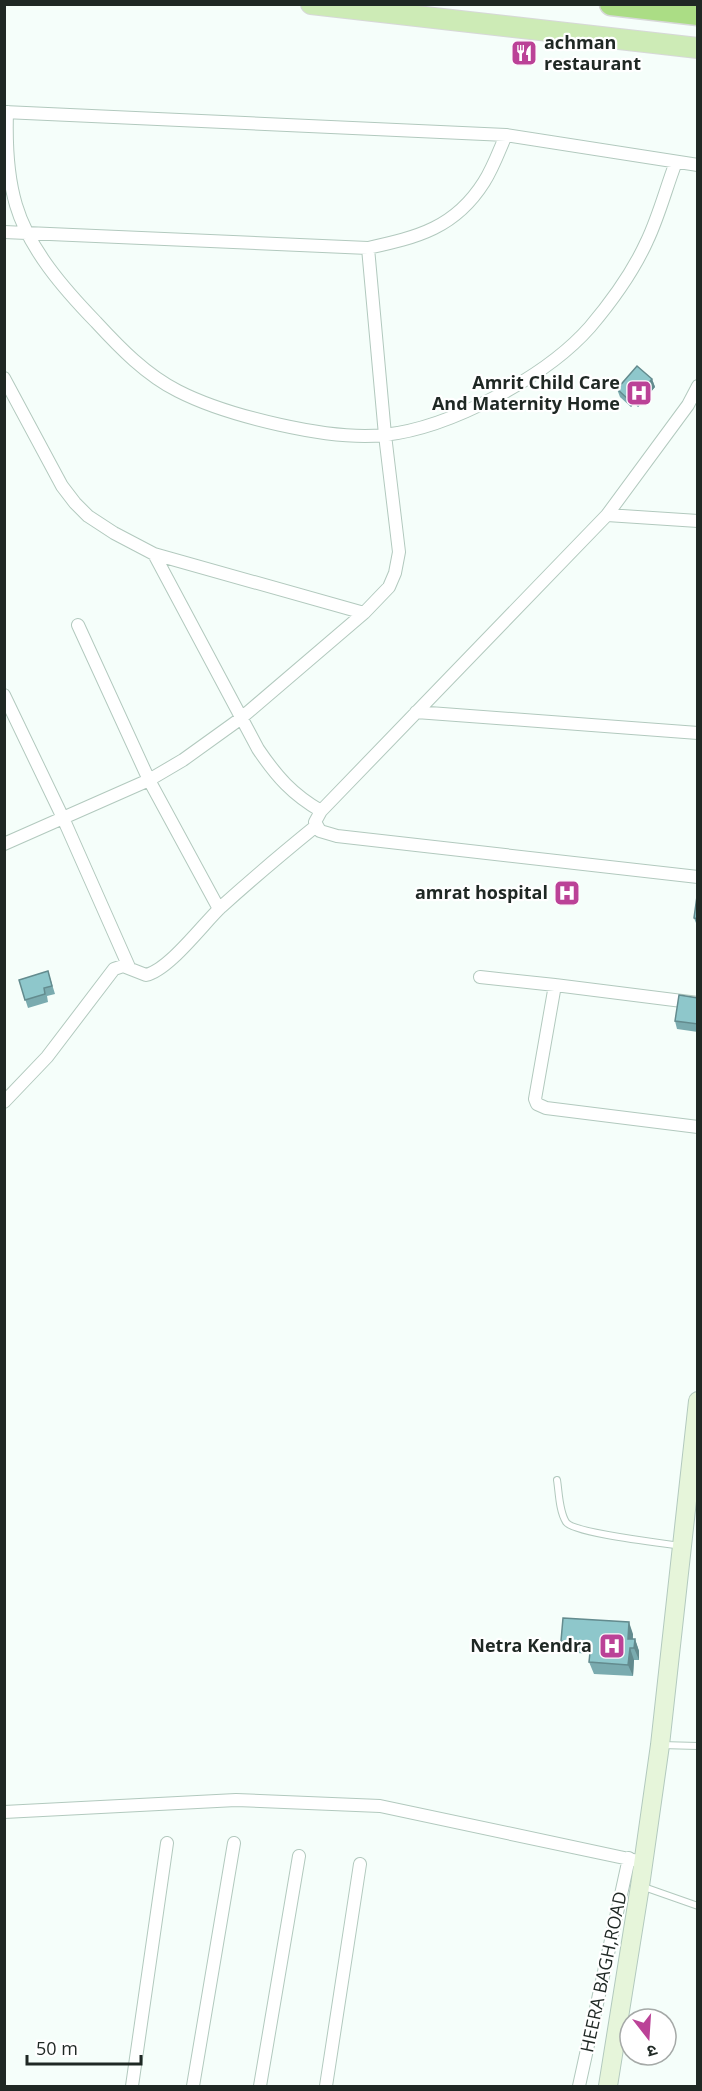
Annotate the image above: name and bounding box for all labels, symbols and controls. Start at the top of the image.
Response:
place label: achman restaurant [544,30,641,75]
restaurant icon: achman restaurant [509,38,539,68]
place label: Amrit Child Care And Maternity Home [432,370,620,415]
hospital icon: Amrit Child Care And Maternity Home [624,378,654,408]
hospital icon: amrat hospital [552,878,582,908]
place label: amrat hospital [415,880,548,904]
hospital icon: Netra Kendra [597,1631,627,1661]
place label: Netra Kendra [470,1633,592,1657]
street label: HEERA BAGH,ROAD [574,1889,632,2055]
north arrow [618,2007,678,2067]
scale bar [27,2028,141,2066]
text: 50 m [36,2036,78,2060]
text: उ [644,2039,660,2063]

